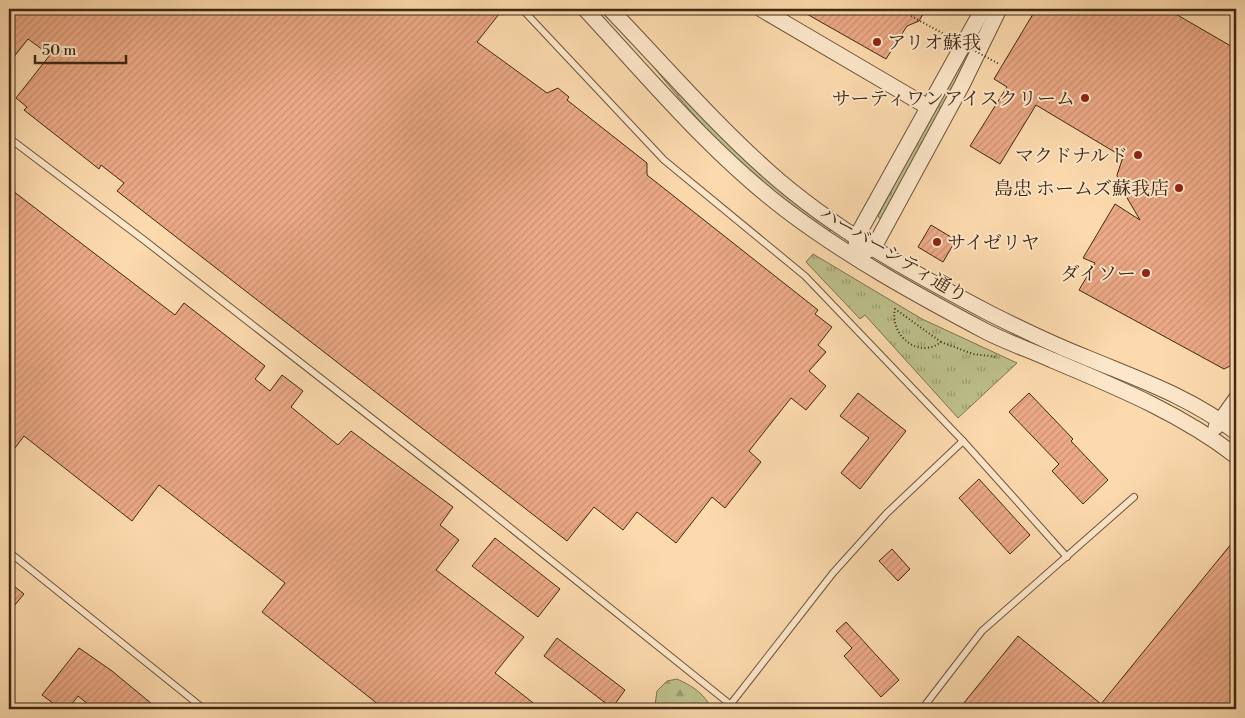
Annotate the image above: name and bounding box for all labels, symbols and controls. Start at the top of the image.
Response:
place label: アリオ蘇我 [887,31,981,55]
scale bar [35,32,126,64]
marker: アリオ蘇我 [871,36,883,48]
text: 50 m [42,41,76,60]
place label: サーティワンアイスクリーム [831,87,1075,111]
marker: サーティワンアイスクリーム [1079,92,1091,104]
place label: マクドナルド [1015,144,1128,168]
marker: マクドナルド [1132,149,1144,161]
place label: 島忠 ホームズ蘇我店 [994,177,1169,201]
marker: 島忠 ホームズ蘇我店 [1173,182,1185,194]
street label: ハーバーシティ通り [815,201,972,308]
place label: サイゼリヤ [947,231,1040,255]
marker: サイゼリヤ [931,236,943,248]
place label: ダイソー [1060,262,1136,286]
marker: ダイソー [1140,267,1152,279]

